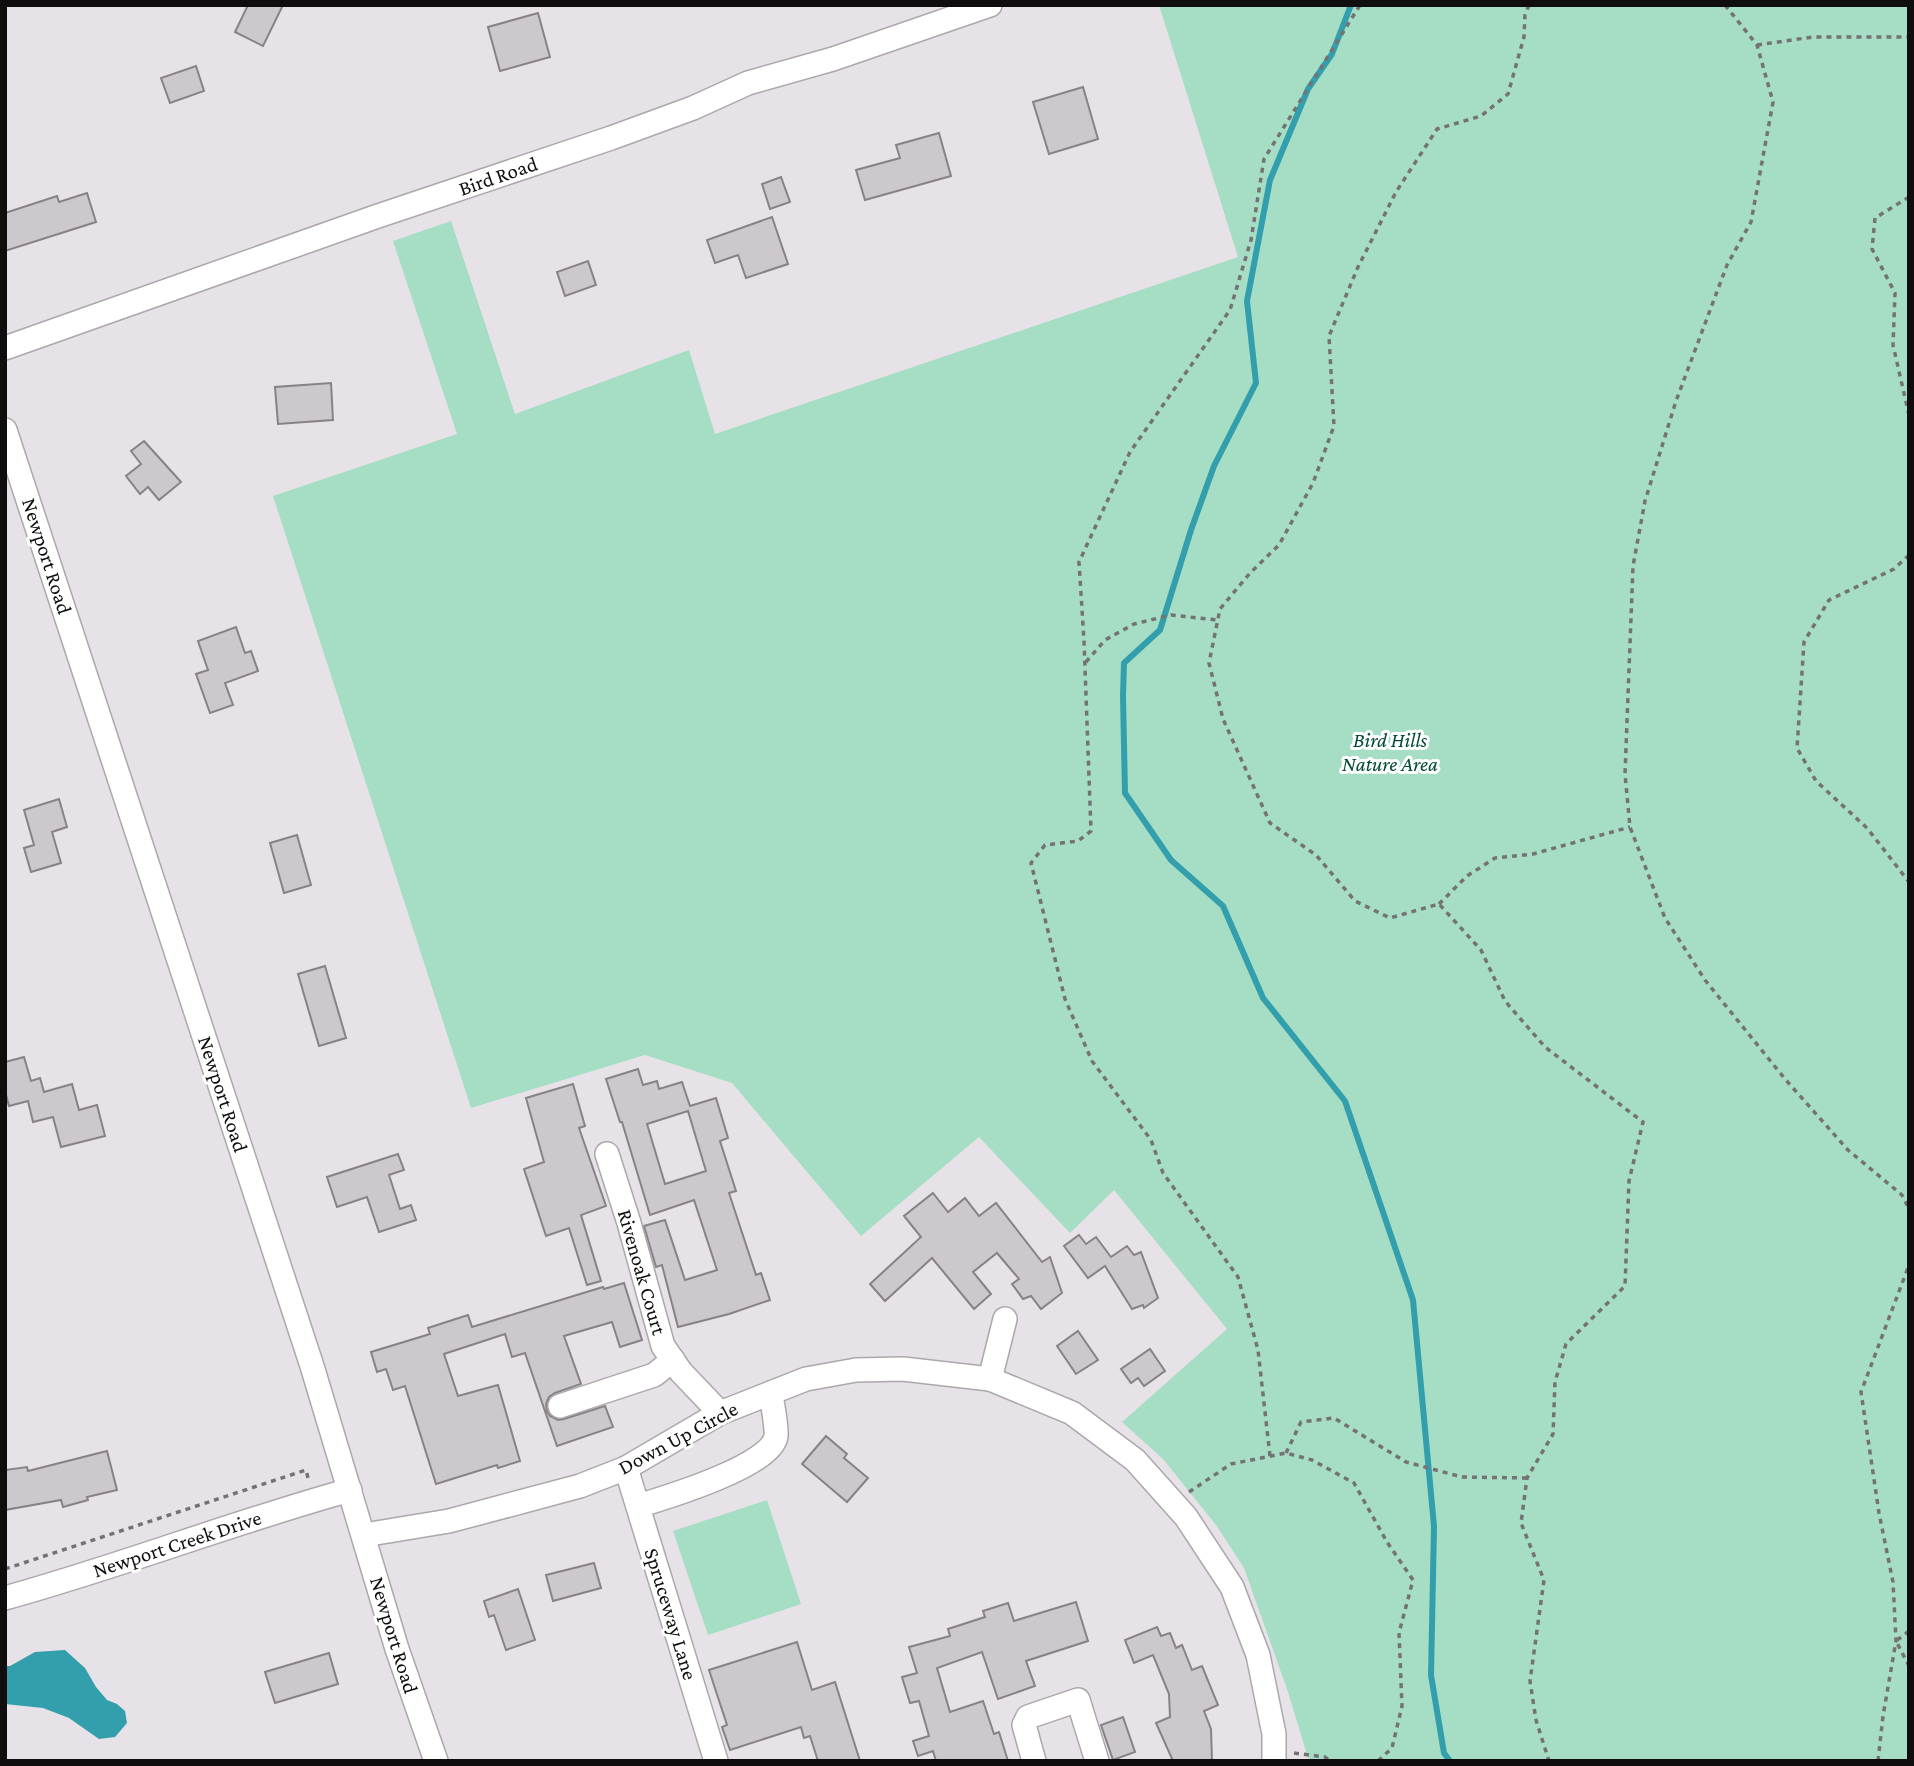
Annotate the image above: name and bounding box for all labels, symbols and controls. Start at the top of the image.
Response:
street label: Bird Road [456,151,540,201]
street label: Newport Road [17,495,77,617]
park label: Bird Hills Nature Area [1342,728,1438,776]
street label: Newport Road [193,1033,253,1155]
street label: Rivenoak Court [613,1206,672,1339]
street label: Down Up Circle [614,1396,742,1480]
street label: Newport Creek Drive [90,1505,264,1583]
street label: Spruceway Lane [640,1545,702,1683]
street label: Newport Road [365,1574,423,1696]

